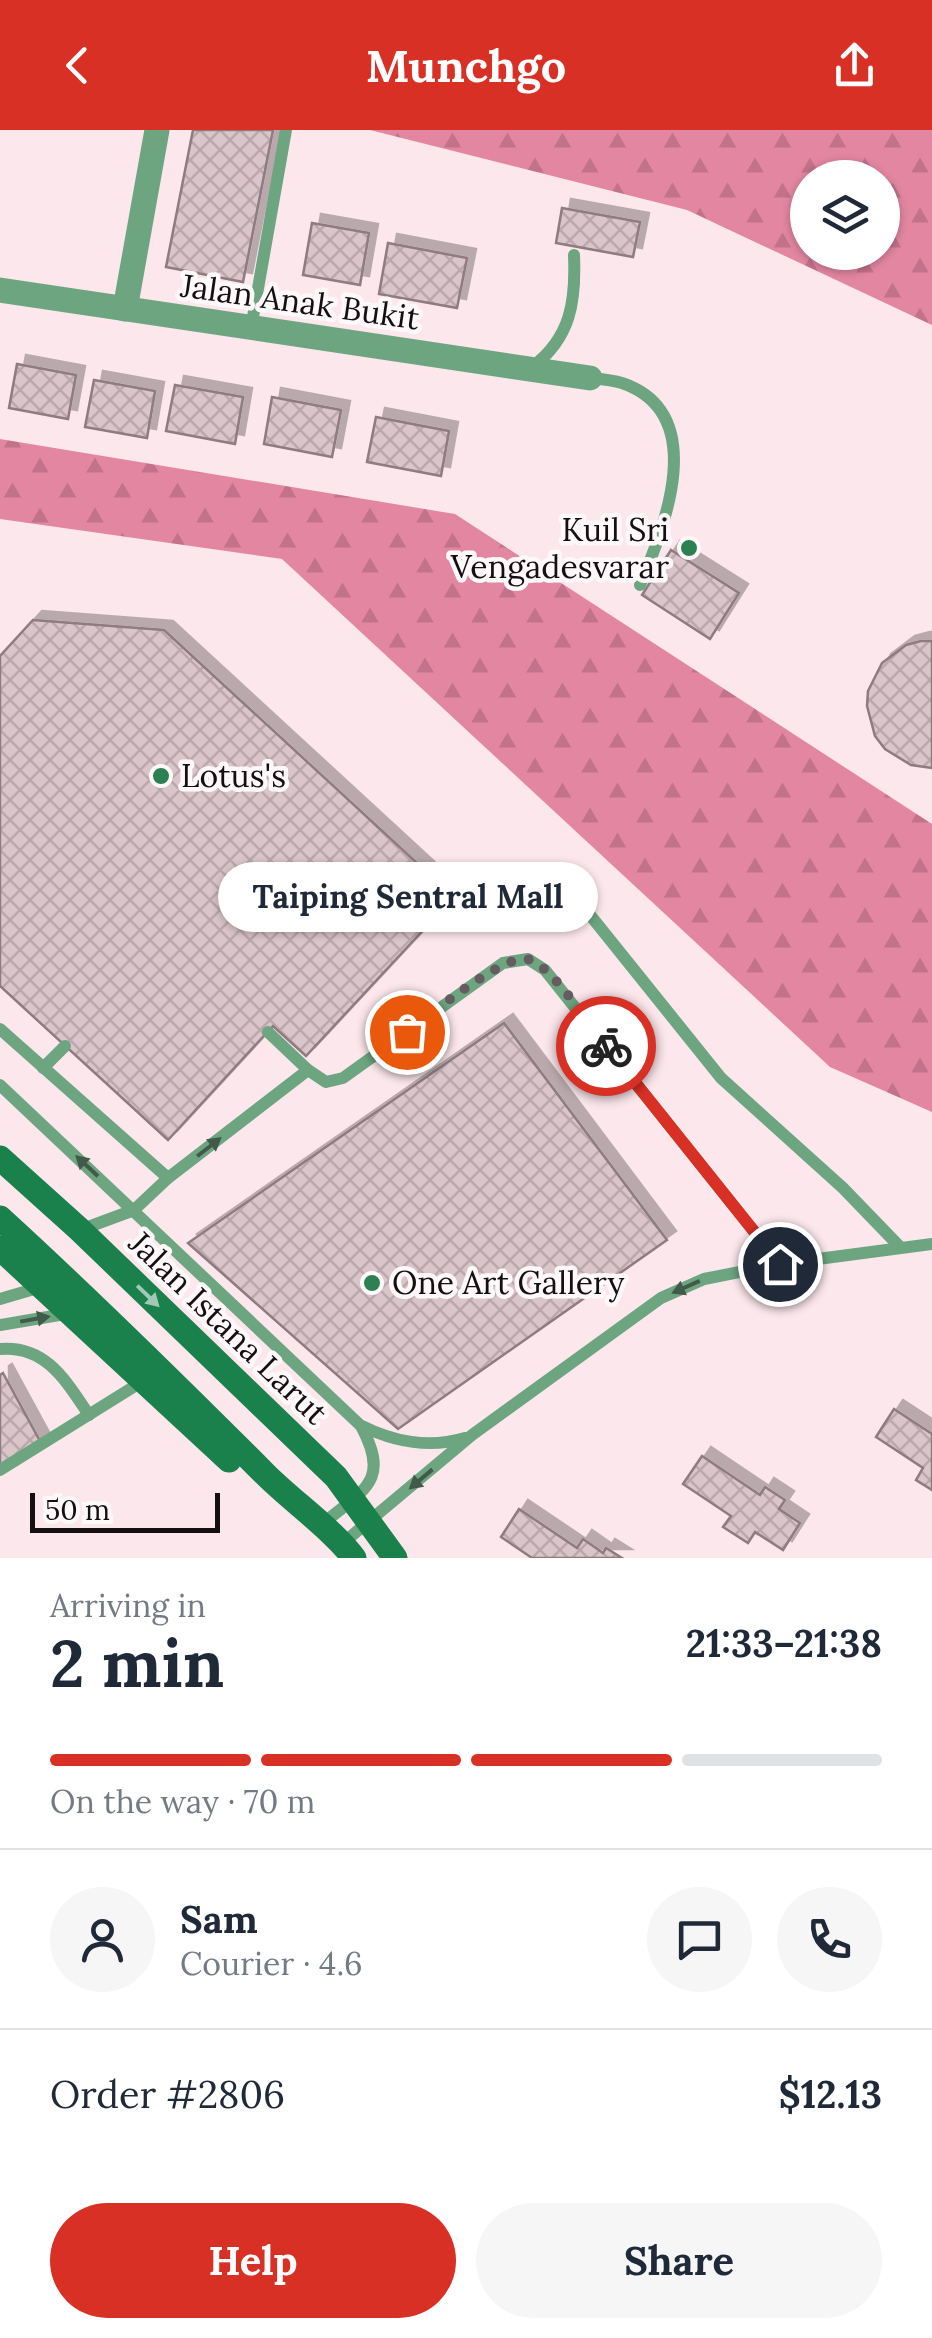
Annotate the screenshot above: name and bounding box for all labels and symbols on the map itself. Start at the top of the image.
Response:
street label: Jalan Anak Bukit [177,264,423,339]
place label: Kuil Sri Vengadesvarar [450,509,669,587]
marker: Kuil Sri Vengadesvarar [678,537,700,559]
place label: Lotus's [181,755,286,796]
marker: Lotus's [150,765,172,787]
callout: Taiping Sentral Mall [217,862,597,932]
pin [365,990,450,1075]
courier [556,996,656,1096]
one-way arrow [196,1137,221,1158]
one-way arrow [75,1154,99,1177]
street label: Jalan Istana Larut [120,1222,337,1433]
pin [738,1222,823,1307]
place label: One Art Gallery [392,1262,625,1303]
marker: One Art Gallery [361,1272,383,1294]
one-way arrow [671,1279,701,1295]
one-way arrow [136,1284,160,1307]
one-way arrow [20,1311,52,1326]
one-way arrow [409,1467,434,1489]
scale bar [30,1488,220,1532]

